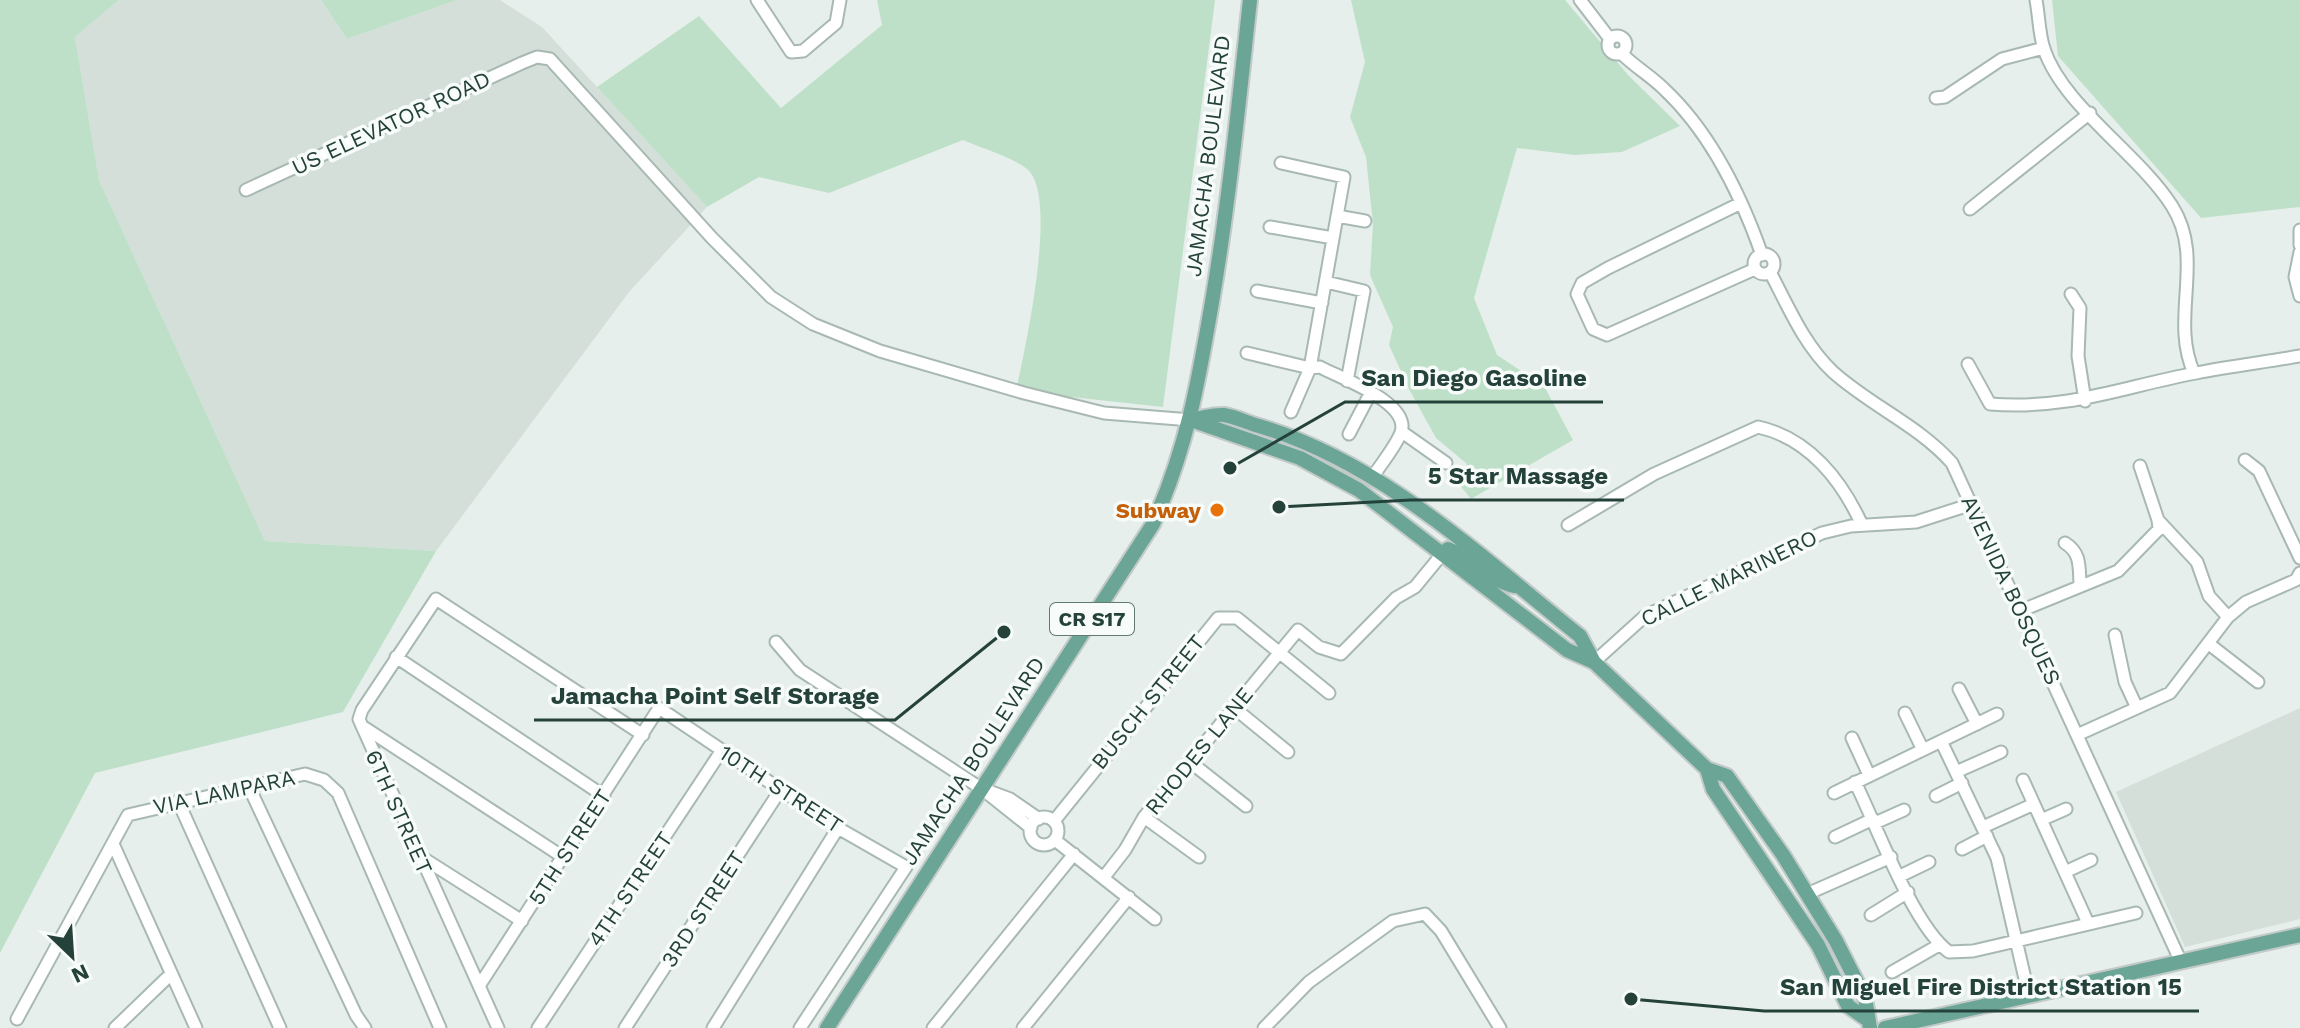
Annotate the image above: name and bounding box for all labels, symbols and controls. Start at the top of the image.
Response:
street label: JAMACHA BOULEVARD [1181,34,1235,278]
street label: US ELEVATOR ROAD [288,66,494,180]
callout: San Diego Gasoline [1345,354,1603,402]
text: San Diego Gasoline [1361,364,1587,392]
callout: 5 Star Massage [1411,452,1624,500]
text: 5 Star Massage [1428,462,1608,490]
street label: AVENIDA BOSQUES [1956,491,2066,689]
place label: Subway [1116,498,1202,523]
marker: Subway [1208,501,1226,519]
street label: CALLE MARINERO [1637,524,1821,632]
road number: CR S17 [1050,603,1134,635]
street label: BUSCH STREET [1086,630,1210,774]
street label: JAMACHA BOULEVARD [896,652,1050,870]
callout: Jamacha Point Self Storage [534,672,895,720]
text: Jamacha Point Self Storage [551,682,879,710]
street label: RHODES LANE [1140,682,1258,820]
street label: 10TH STREET [715,740,847,838]
street label: 6TH STREET [361,746,437,878]
street label: VIA LAMPARA [151,765,297,819]
street label: 5TH STREET [523,785,617,909]
street label: 4TH STREET [583,827,677,951]
street label: 3RD STREET [656,846,750,972]
north arrow [32,916,112,996]
text: N [68,959,93,988]
callout: San Miguel Fire District Station 15 [1764,963,2199,1011]
text: San Miguel Fire District Station 15 [1780,973,2182,1001]

